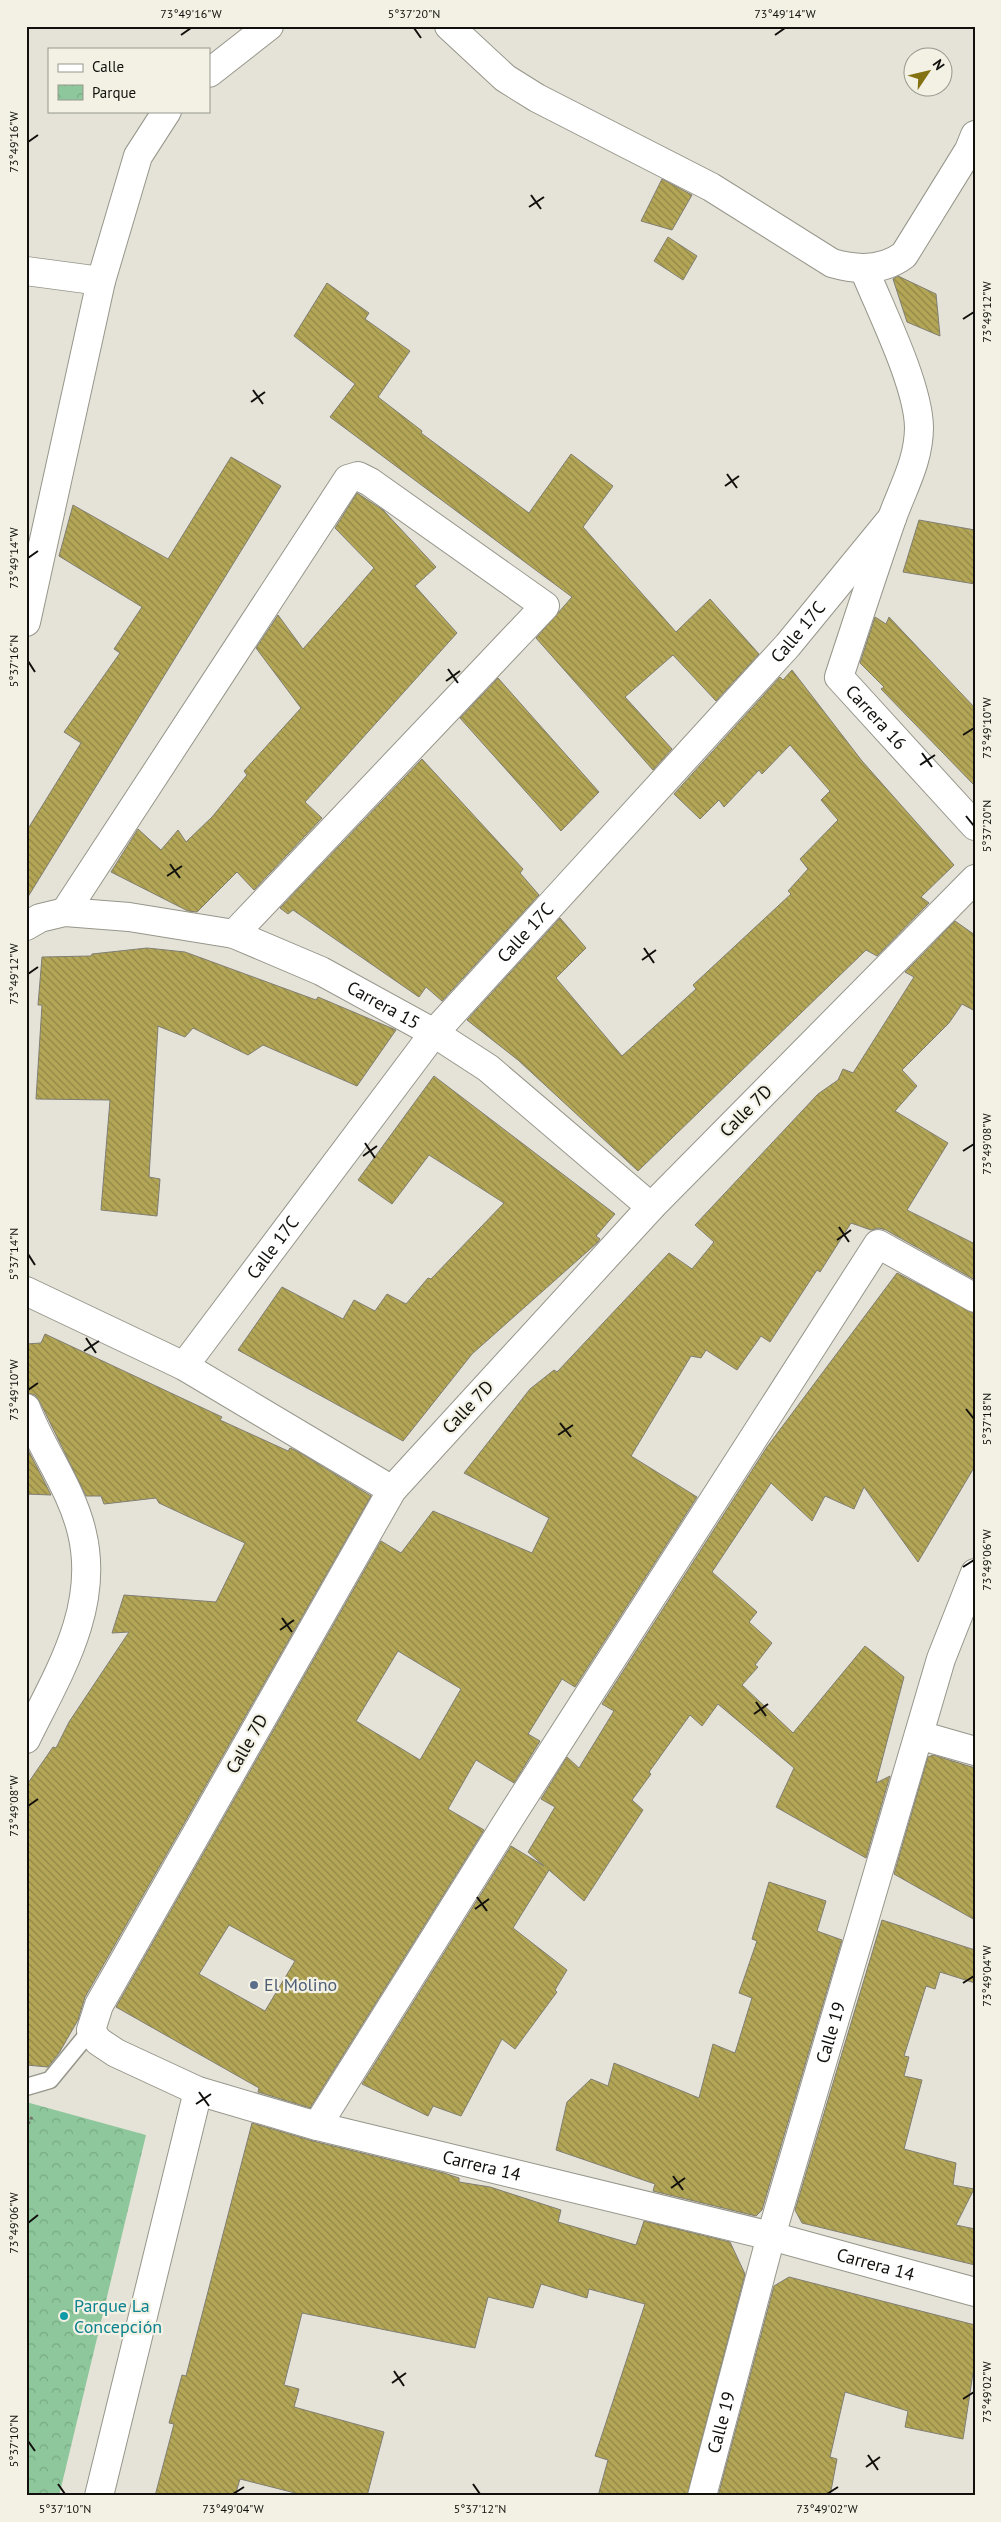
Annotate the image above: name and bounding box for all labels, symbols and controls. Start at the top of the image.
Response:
text: 73°49'16"W [160,6,222,21]
text: 5°37'20"N [388,6,440,21]
text: 73°49'14"W [754,6,816,21]
legend [48,48,210,112]
north arrow [904,48,954,98]
text: N [929,56,949,73]
text: Calle [92,57,124,76]
text: Parque [92,83,136,102]
text: 73°49'16"W [6,111,21,173]
text: 73°49'12"W [979,281,994,343]
text: 73°49'14"W [6,527,21,589]
street label: Calle 17C [766,596,830,667]
text: 5°37'16"N [6,635,21,687]
street label: Carrera 16 [841,680,912,754]
text: 73°49'10"W [979,697,994,759]
text: 5°37'20"N [979,800,994,852]
street label: Calle 17C [492,898,558,967]
text: 73°49'12"W [6,943,21,1005]
street label: Carrera 15 [343,975,424,1034]
street label: Calle 7D [715,1080,777,1142]
text: 73°49'08"W [979,1113,994,1175]
street label: Calle 17C [241,1211,304,1283]
text: 5°37'14"N [6,1228,21,1280]
text: 73°49'10"W [6,1359,21,1421]
street label: Calle 7D [437,1375,498,1438]
text: 5°37'18"N [979,1393,994,1445]
text: 73°49'06"W [979,1529,994,1591]
street label: Calle 7D [220,1710,273,1778]
text: 73°49'08"W [6,1775,21,1837]
text: 73°49'04"W [979,1945,994,2007]
place label: El Molino [264,1973,337,1996]
marker: El Molino [248,1979,260,1991]
street label: Calle 19 [810,1999,850,2066]
street label: Carrera 14 [440,2145,524,2186]
text: 73°49'06"W [6,2192,21,2254]
street label: Carrera 14 [834,2243,917,2286]
place label: Parque La Concepción [74,2294,162,2338]
marker: Parque La Concepción [58,2310,70,2322]
text: 73°49'02"W [979,2361,994,2423]
street label: Calle 19 [702,2389,740,2456]
text: 5°37'10"N [6,2415,21,2467]
text: 5°37'10"N [39,2501,91,2516]
text: 73°49'04"W [202,2501,264,2516]
text: 5°37'12"N [454,2501,506,2516]
text: 73°49'02"W [796,2501,858,2516]

